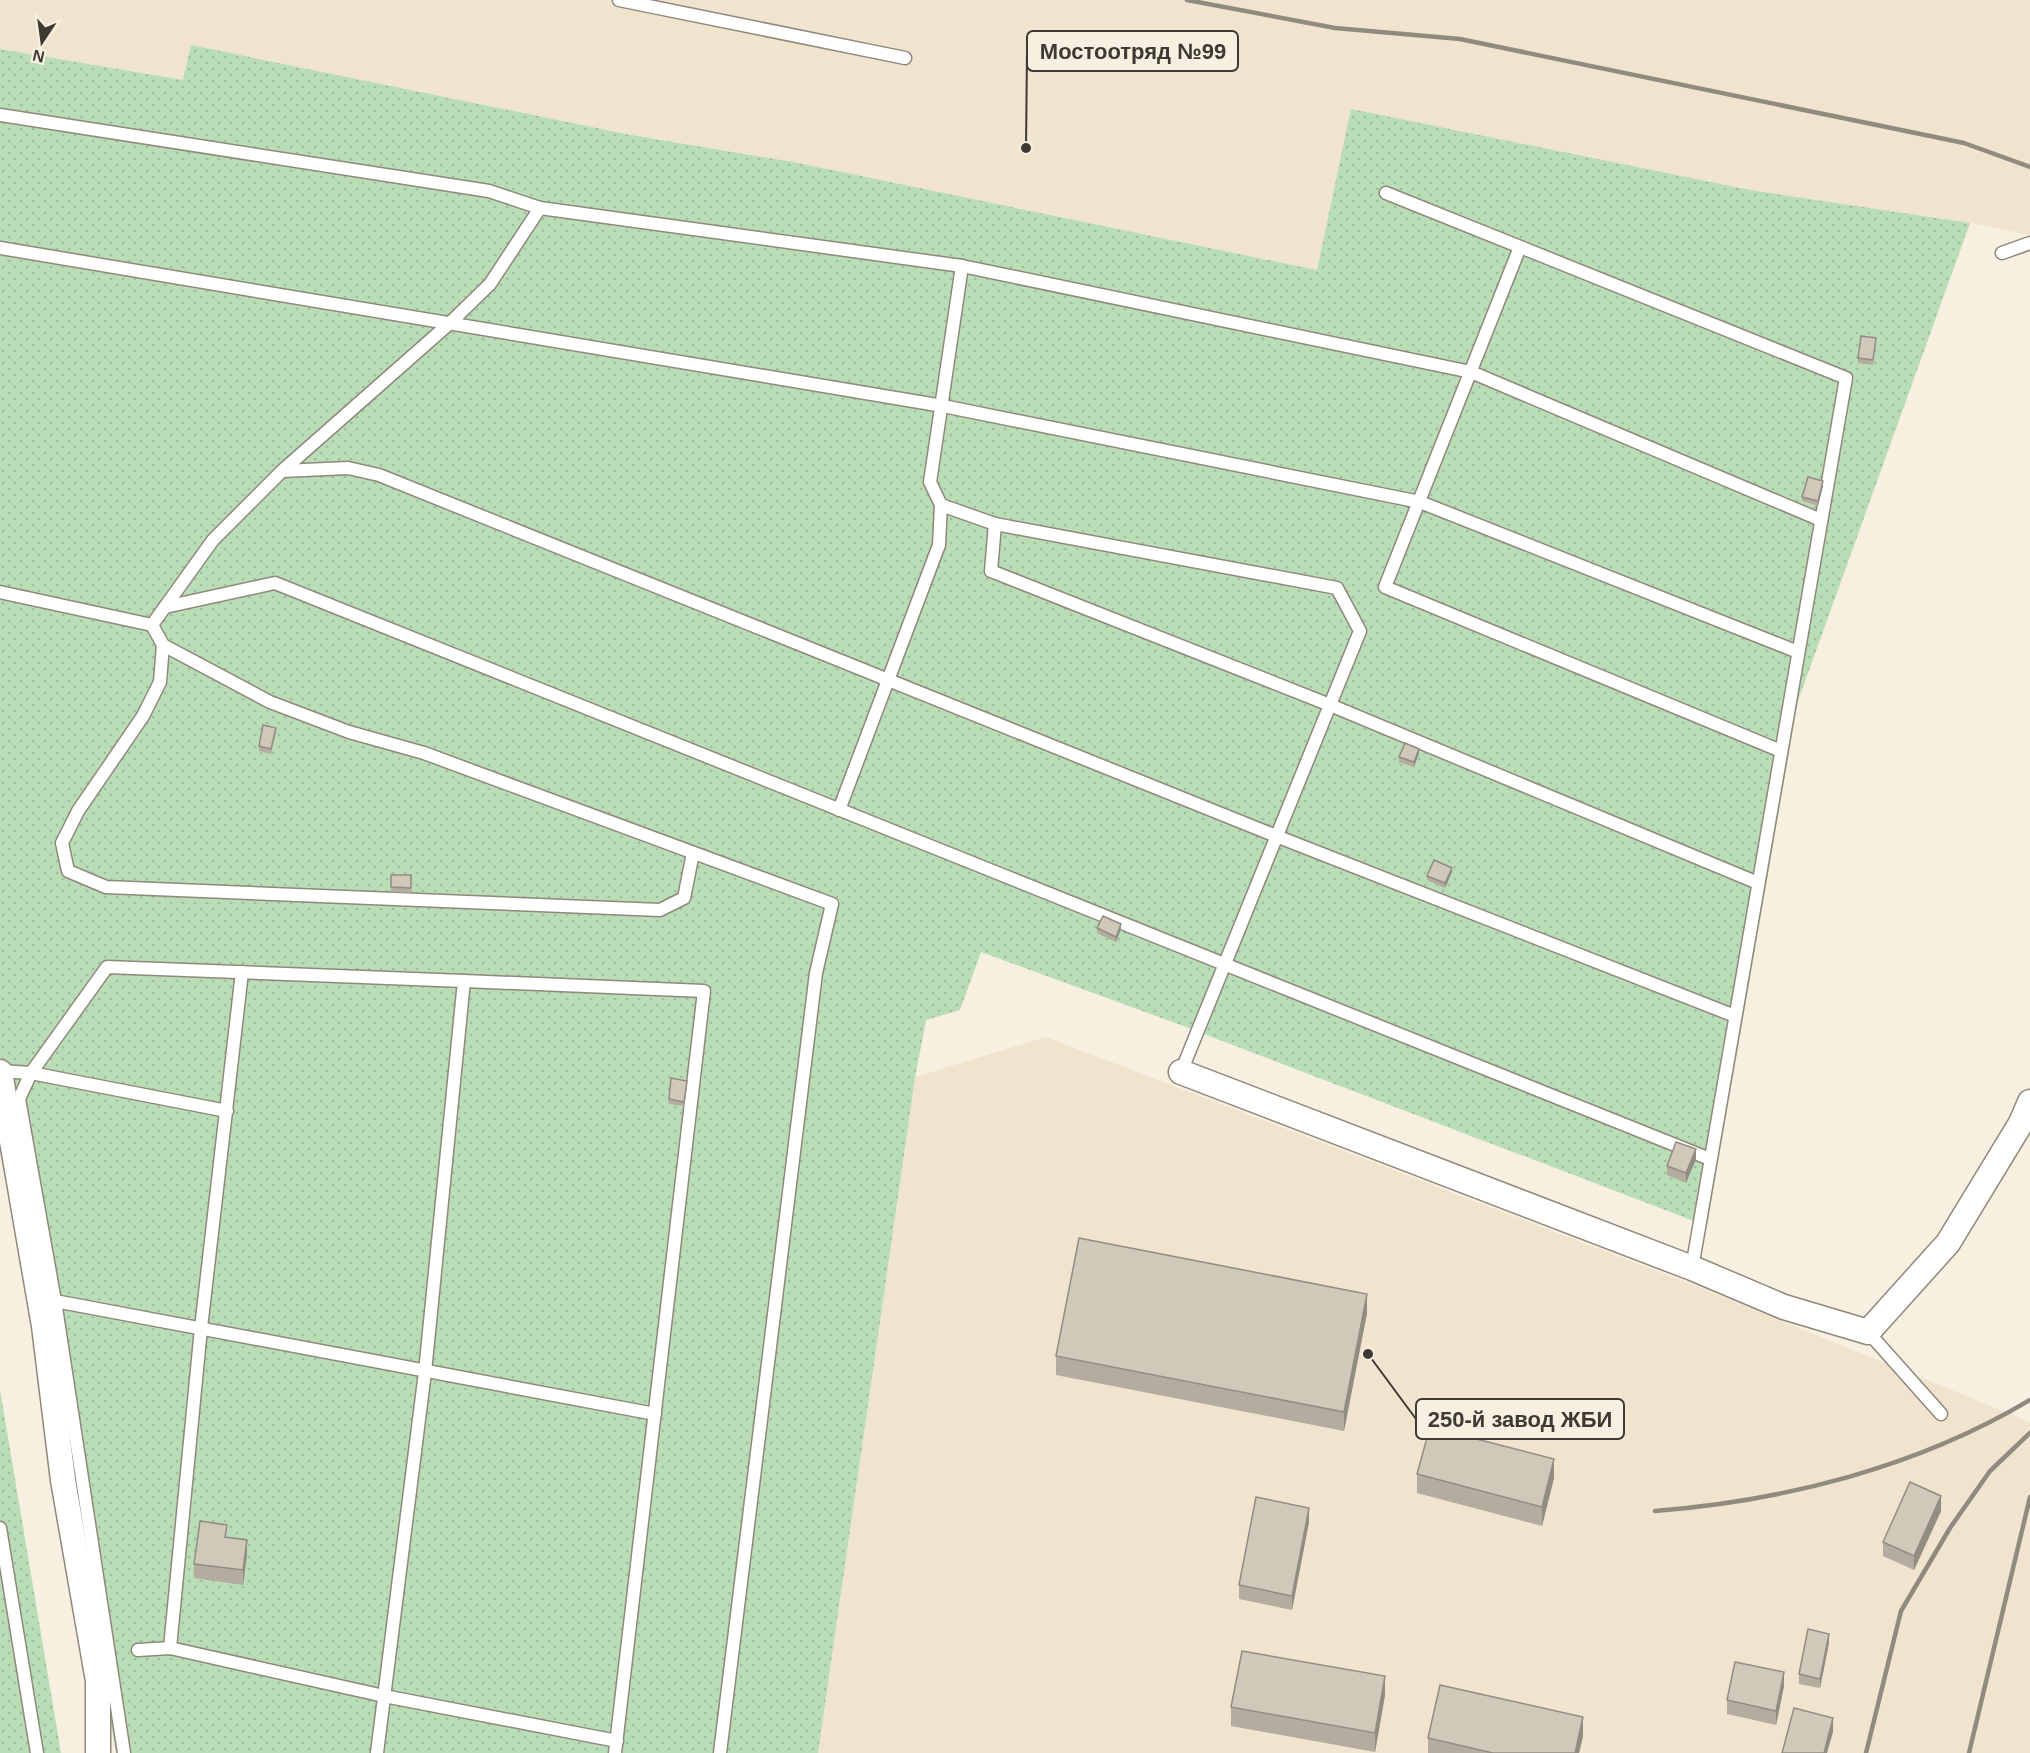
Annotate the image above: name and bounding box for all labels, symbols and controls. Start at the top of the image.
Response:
north arrow [12,12,72,72]
callout: Мостоотряд №99 [1027,31,1238,71]
text: Мостоотряд №99 [1040,39,1226,64]
text: N [31,47,46,66]
callout: 250-й завод ЖБИ [1416,1399,1624,1439]
text: 250-й завод ЖБИ [1428,1407,1612,1432]

